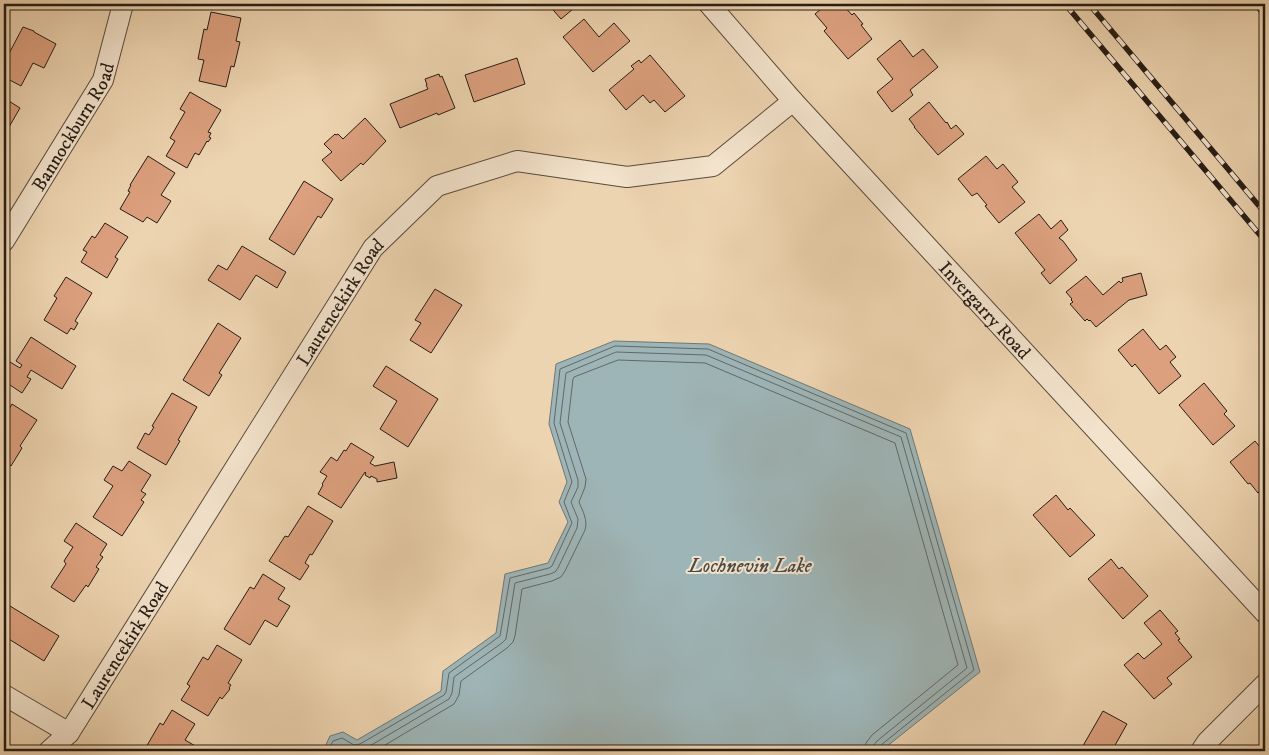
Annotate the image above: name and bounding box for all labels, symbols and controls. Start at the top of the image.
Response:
street label: Bannockburn Road [28,60,120,196]
street label: Laurencekirk Road [292,234,389,370]
street label: Invergarry Road [933,257,1035,365]
water label: Lochnevin Lake [687,554,813,579]
street label: Laurencekirk Road [77,577,174,714]

